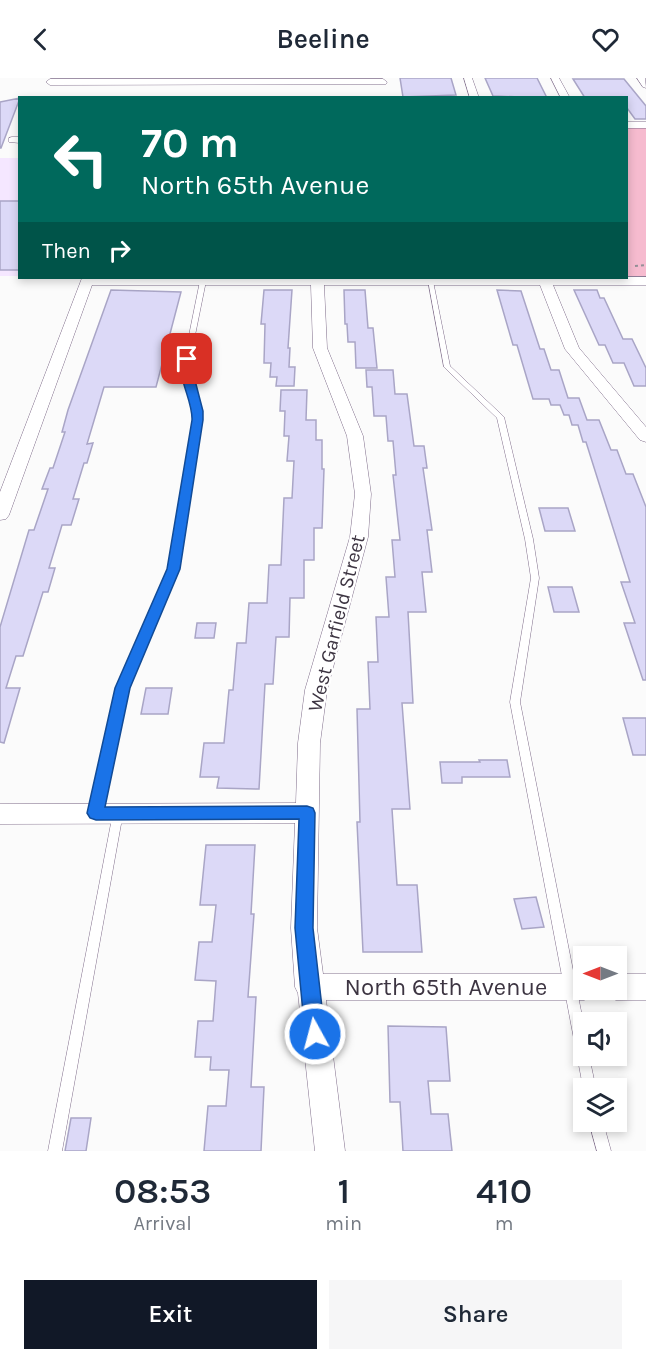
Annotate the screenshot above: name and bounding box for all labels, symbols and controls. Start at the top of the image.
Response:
icon: back [24,23,57,56]
text: Beeline [276,23,370,55]
icon: heart [589,23,622,56]
text: 70 m [141,118,239,168]
icon: left [42,120,120,198]
text: North 65th Avenue [141,169,369,201]
icon: right [103,234,136,267]
text: Then [42,238,91,264]
pin [161,333,212,384]
icon: arrive [170,342,203,375]
street label: West Garfield Street [303,532,370,714]
north arrow [573,946,627,1000]
map controls [573,946,627,1132]
street label: North 65th Avenue [345,973,547,1001]
position arrow [283,1002,347,1066]
button: sound [573,1012,627,1066]
button: layers [573,1078,627,1132]
text: 08:53 [114,1170,211,1212]
text: 1 [337,1170,350,1212]
text: 410 [476,1170,532,1212]
text: Arrival [133,1212,192,1235]
text: min [325,1212,362,1235]
text: m [495,1212,513,1235]
button: Exit [24,1280,317,1349]
button: Share [329,1280,622,1349]

